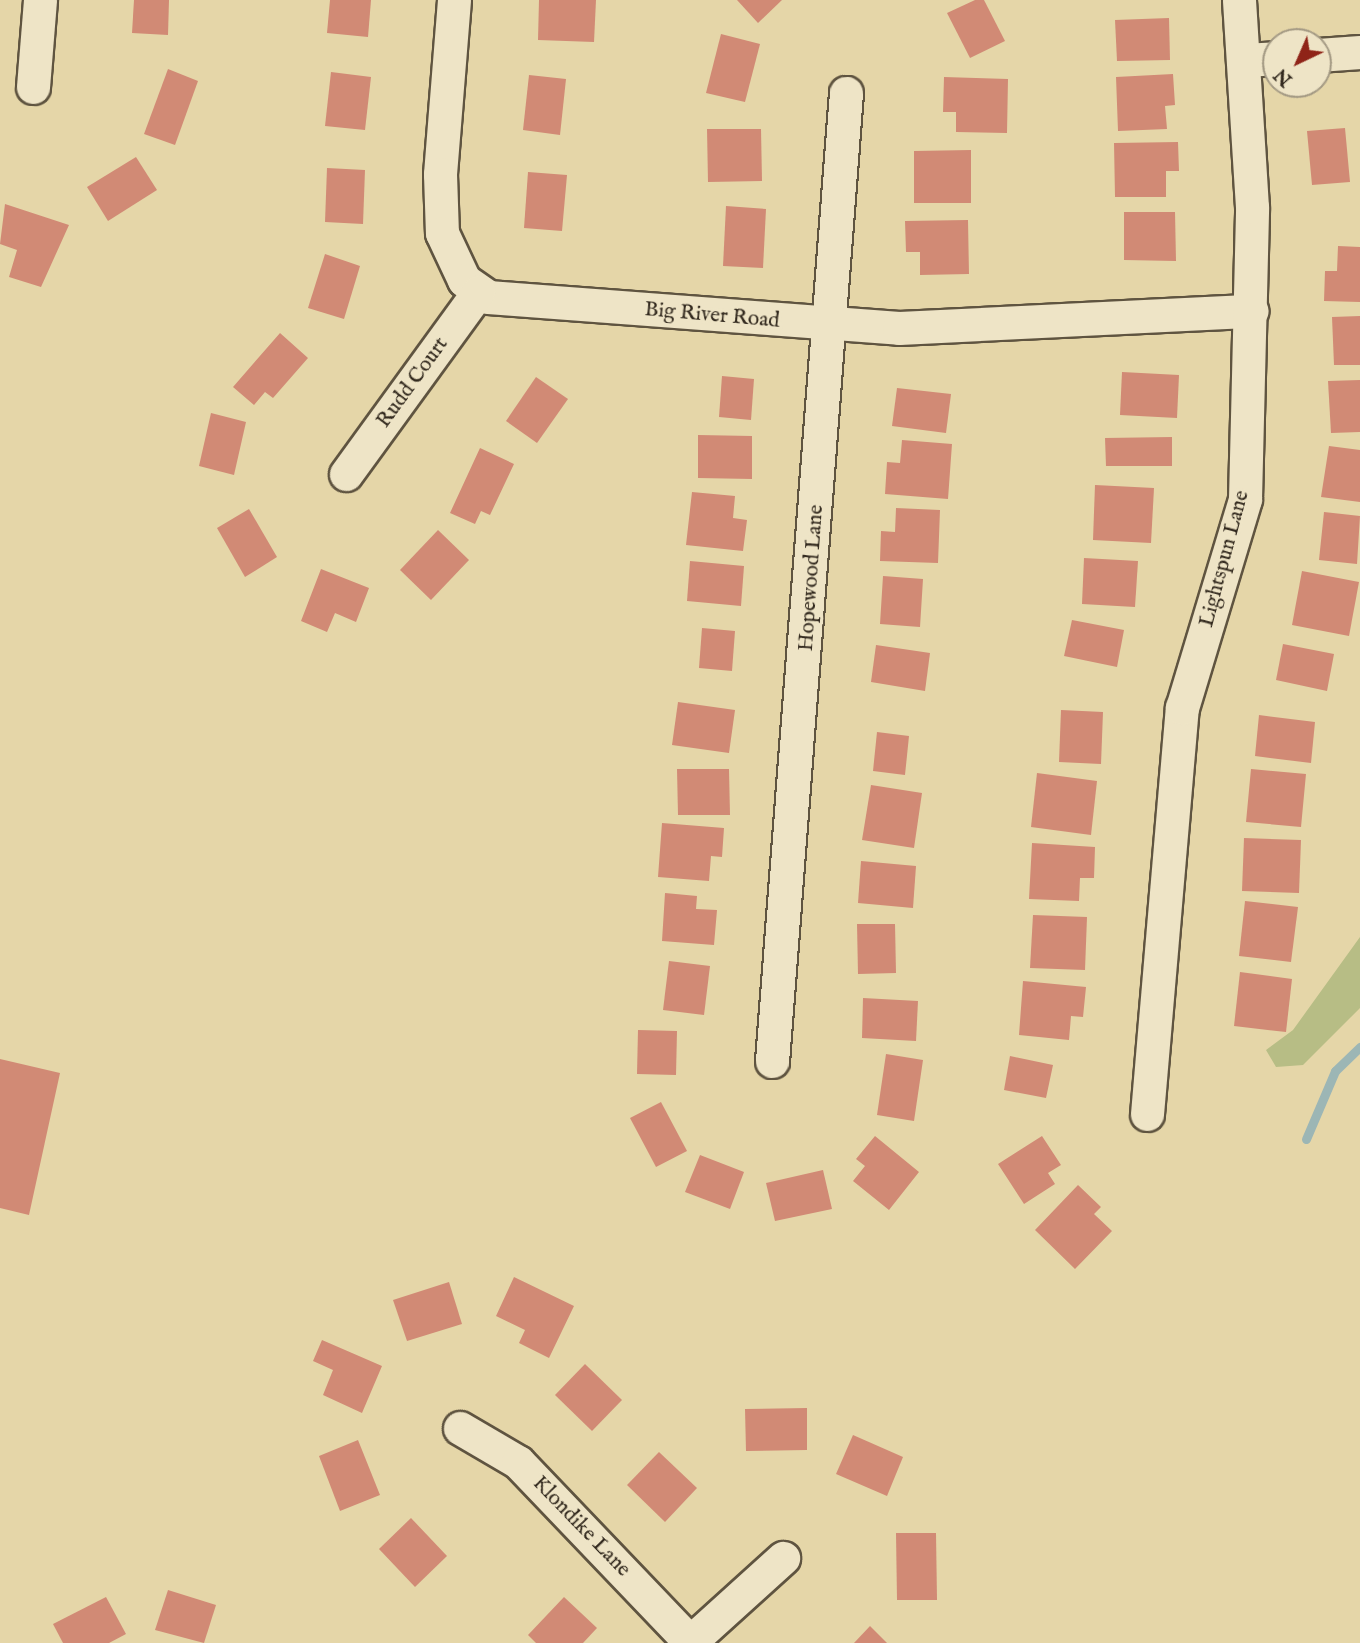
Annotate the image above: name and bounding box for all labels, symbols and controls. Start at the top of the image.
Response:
north arrow [1262,28,1332,98]
text: N [1270,62,1298,91]
street label: Big River Road [643,298,781,334]
street label: Rudd Court [372,333,454,433]
street label: Lightspun Lane [1195,488,1255,630]
street label: Hopewood Lane [794,504,830,652]
street label: Klondike Lane [527,1471,635,1583]

